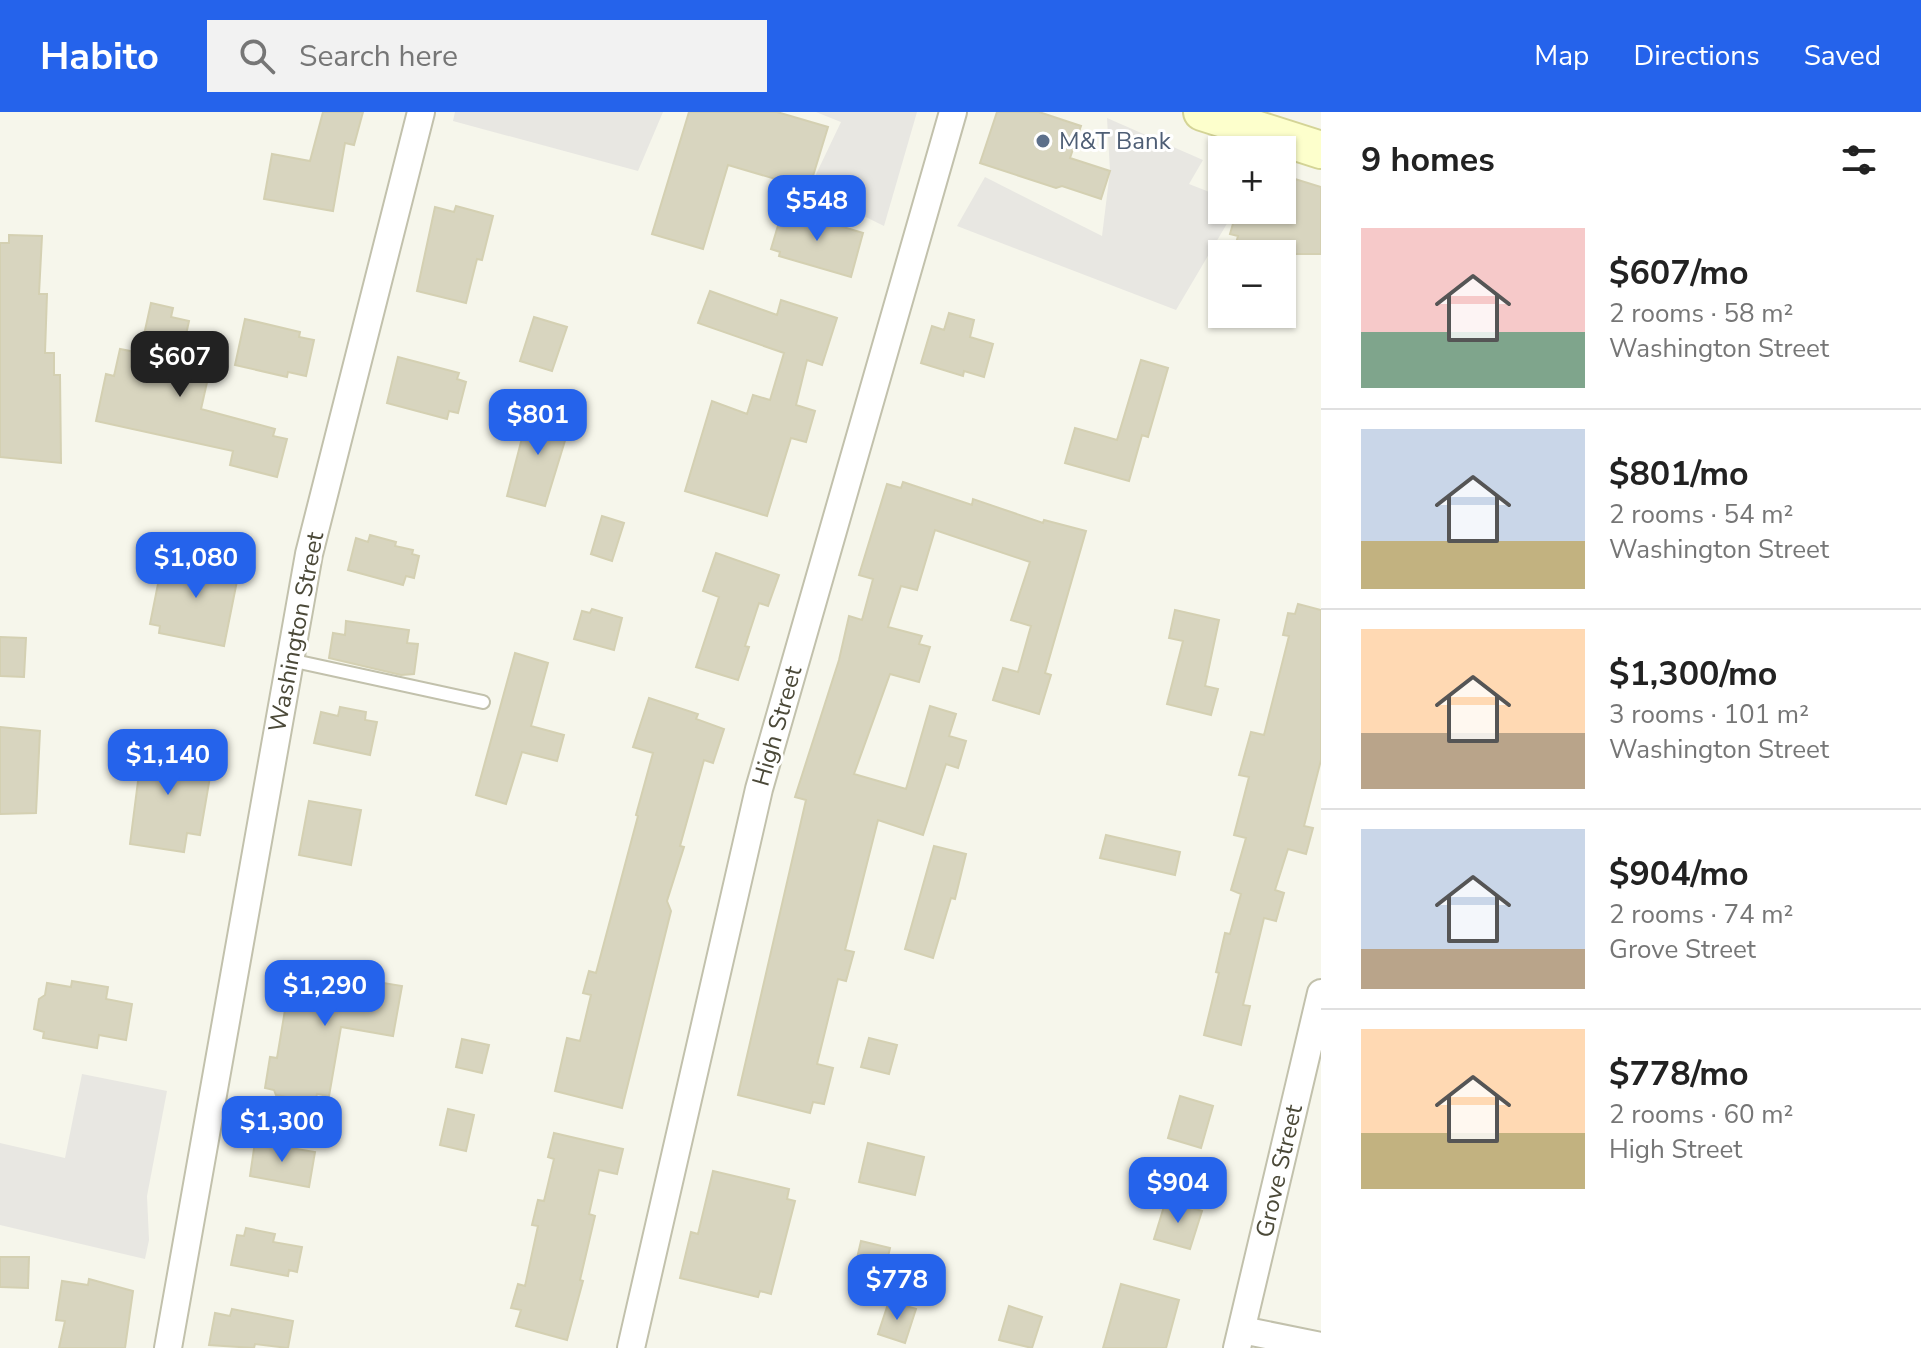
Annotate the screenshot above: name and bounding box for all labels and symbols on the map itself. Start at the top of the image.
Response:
place label: M&T Bank [1059,125,1172,157]
marker: M&T Bank [1034,132,1052,150]
pin: $548 [770,175,864,243]
pin: $607 [133,331,227,399]
pin: $801 [491,389,585,457]
street label: Washington Street [261,529,331,735]
pin: $1,080 [131,532,261,600]
street label: High Street [745,662,810,790]
pin: $1,140 [103,729,233,797]
pin: $1,290 [260,960,390,1028]
pin: $1,300 [217,1096,347,1164]
street label: Grove Street [1248,1101,1310,1241]
pin: $904 [1131,1157,1225,1225]
pin: $778 [850,1254,944,1322]

